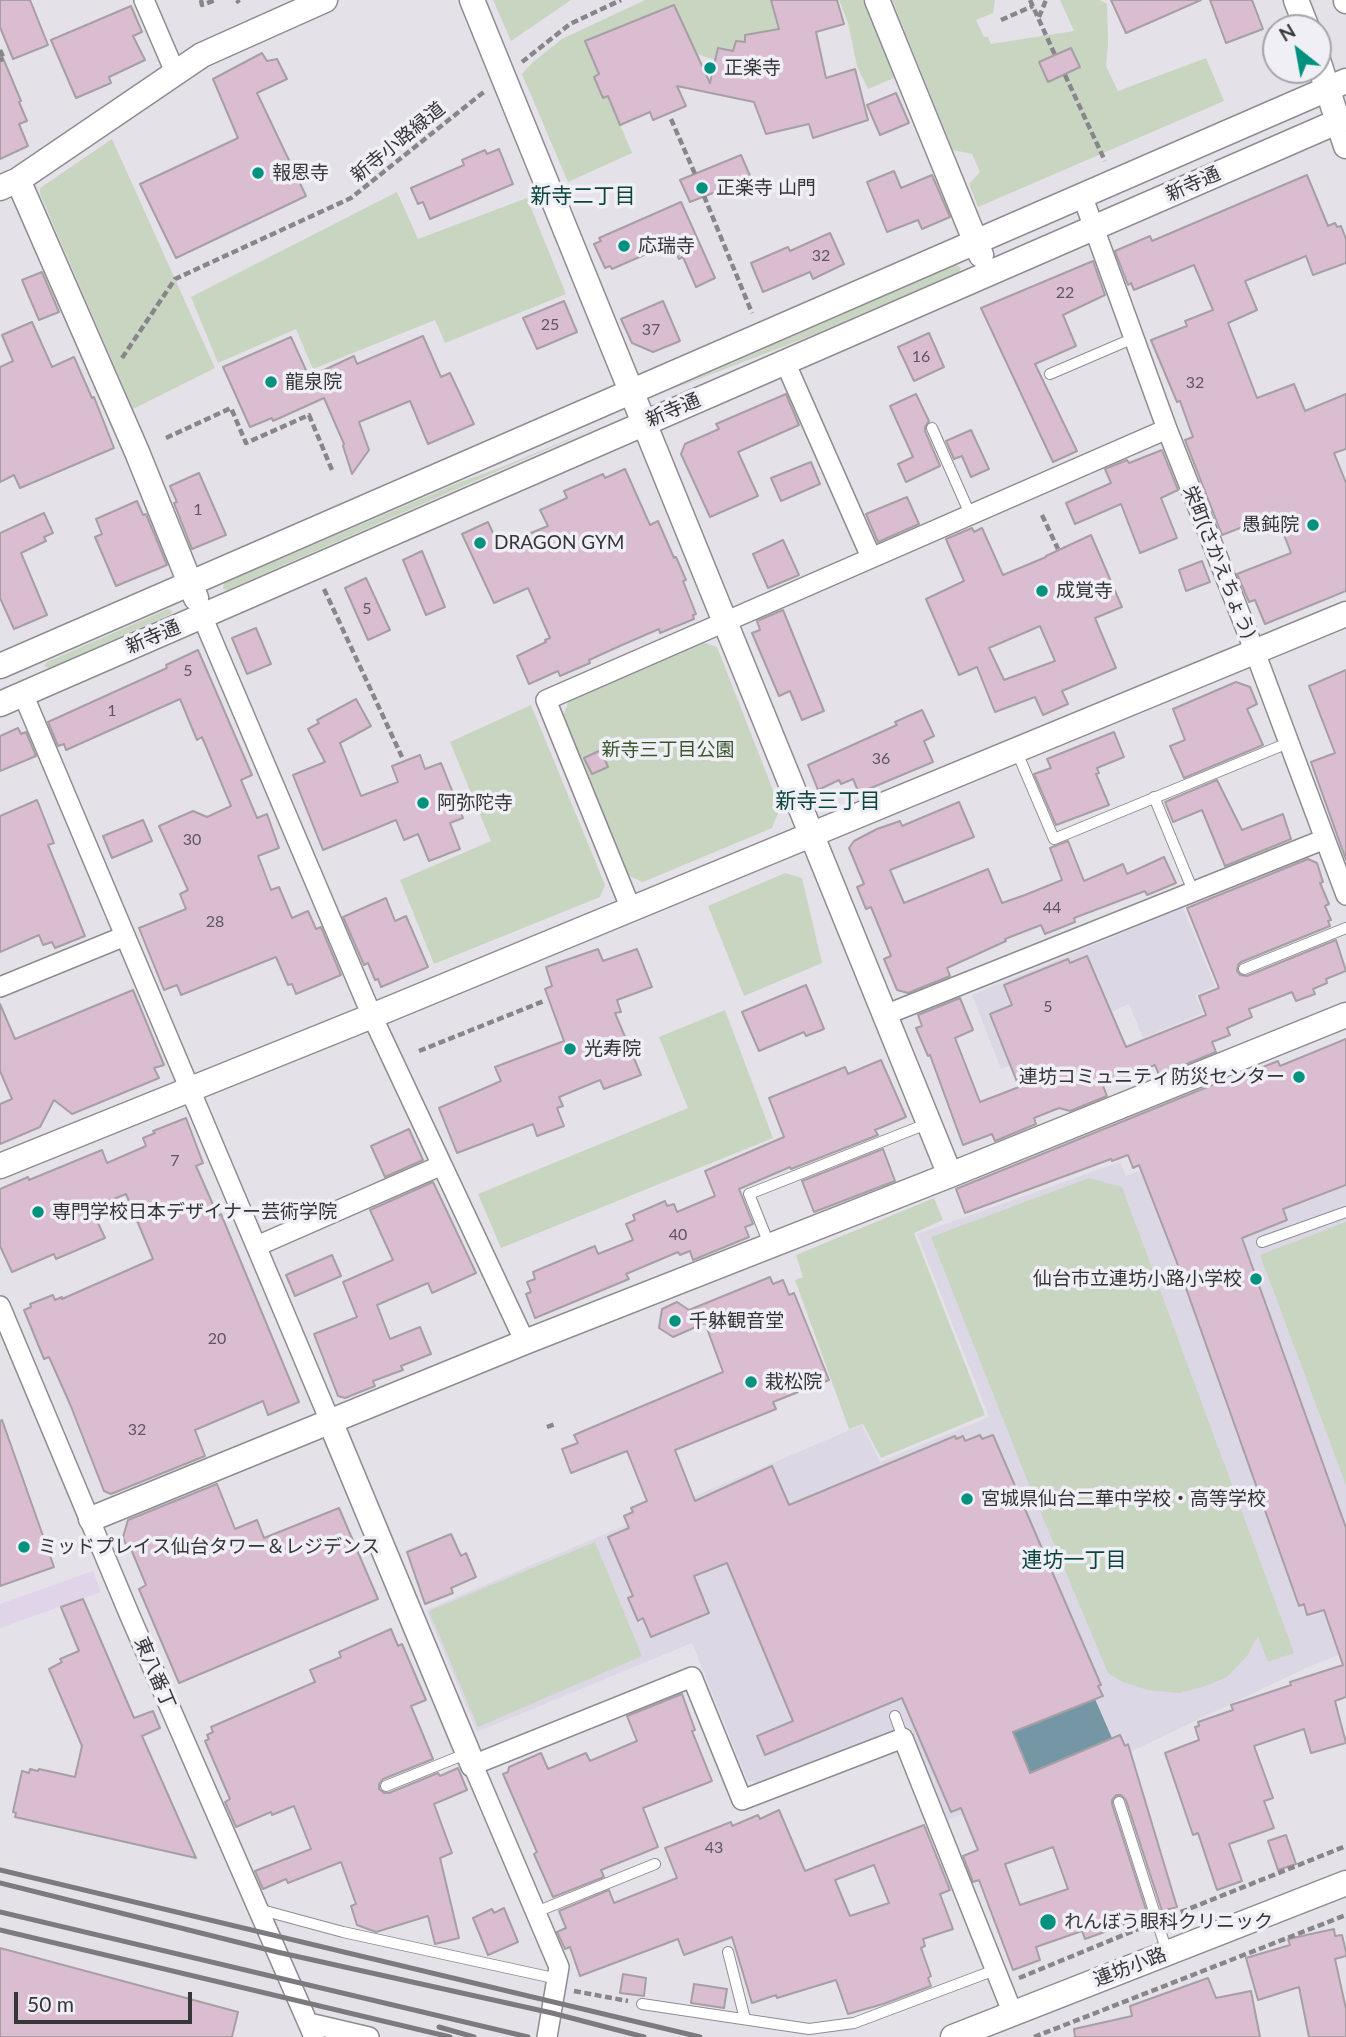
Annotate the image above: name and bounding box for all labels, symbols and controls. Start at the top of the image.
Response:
north arrow [1262,14,1332,84]
text: N [1275,19,1299,46]
place label: 正楽寺 [724,57,781,79]
marker: 正楽寺 [702,60,718,76]
street label: 新寺小路緑道 [347,97,449,187]
place label: 報恩寺 [272,162,329,184]
street label: 新寺通 [1162,162,1224,206]
marker: 報恩寺 [250,165,266,181]
place label: 正楽寺 山門 [716,177,816,199]
marker: 正楽寺 山門 [694,180,710,196]
district label: 新寺二丁目 [531,183,635,209]
place label: 応瑞寺 [638,235,695,257]
marker: 応瑞寺 [616,238,632,254]
house number: 32 [812,246,830,266]
house number: 22 [1056,283,1074,303]
house number: 25 [541,315,559,335]
house number: 37 [642,320,660,340]
house number: 16 [912,347,930,367]
place label: 龍泉院 [285,371,342,393]
house number: 32 [1186,373,1204,393]
marker: 龍泉院 [263,374,279,390]
street label: 新寺通 [642,388,704,432]
street label: 栄町(さかえちょう) [1178,483,1260,641]
house number: 1 [193,500,203,520]
place label: 愚鈍院 [1242,514,1299,536]
marker: 愚鈍院 [1305,517,1321,533]
place label: DRAGON GYM [494,532,624,554]
marker: DRAGON GYM [472,535,488,551]
place label: 成覚寺 [1056,580,1113,602]
marker: 成覚寺 [1034,583,1050,599]
house number: 5 [362,599,372,619]
street label: 新寺通 [122,615,184,659]
house number: 5 [183,661,193,681]
house number: 1 [107,701,117,721]
park label: 新寺三丁目公園 [602,739,734,761]
house number: 36 [872,749,890,769]
district label: 新寺三丁目 [776,788,880,814]
place label: 阿弥陀寺 [437,792,513,814]
marker: 阿弥陀寺 [415,795,431,811]
house number: 30 [183,830,201,850]
house number: 44 [1043,898,1061,918]
house number: 28 [206,912,224,932]
house number: 5 [1043,997,1053,1017]
place label: 光寿院 [584,1038,641,1060]
marker: 光寿院 [562,1041,578,1057]
place label: 連坊コミュニティ防災センター [1019,1066,1285,1088]
marker: 連坊コミュニティ防災センター [1291,1069,1307,1085]
house number: 7 [170,1151,180,1171]
place label: 専門学校日本デザイナー芸術学院 [52,1201,337,1223]
marker: 専門学校日本デザイナー芸術学院 [30,1204,46,1220]
house number: 40 [669,1225,687,1245]
place label: 仙台市立連坊小路小学校 [1033,1268,1242,1290]
marker: 仙台市立連坊小路小学校 [1248,1271,1264,1287]
place label: 千躰観音堂 [689,1310,784,1332]
marker: 千躰観音堂 [667,1313,683,1329]
house number: 20 [208,1329,226,1349]
place label: 栽松院 [765,1371,822,1393]
marker: 栽松院 [743,1374,759,1390]
house number: 32 [128,1420,146,1440]
place label: 宮城県仙台二華中学校・高等学校 [981,1488,1266,1510]
marker: 宮城県仙台二華中学校・高等学校 [959,1491,975,1507]
place label: ミッドプレイス仙台タワー＆レジデンス [38,1536,380,1558]
marker: ミッドプレイス仙台タワー＆レジデンス [16,1539,32,1555]
district label: 連坊一丁目 [1022,1547,1126,1573]
street label: 東八番丁 [130,1634,180,1712]
house number: 43 [705,1838,723,1858]
place label: れんぼう眼科クリニック [1064,1911,1273,1933]
marker: れんぼう眼科クリニック [1038,1912,1058,1932]
street label: 連坊小路 [1090,1943,1170,1991]
scale bar [18,1978,196,2022]
text: 50 m [27,1991,74,2016]

